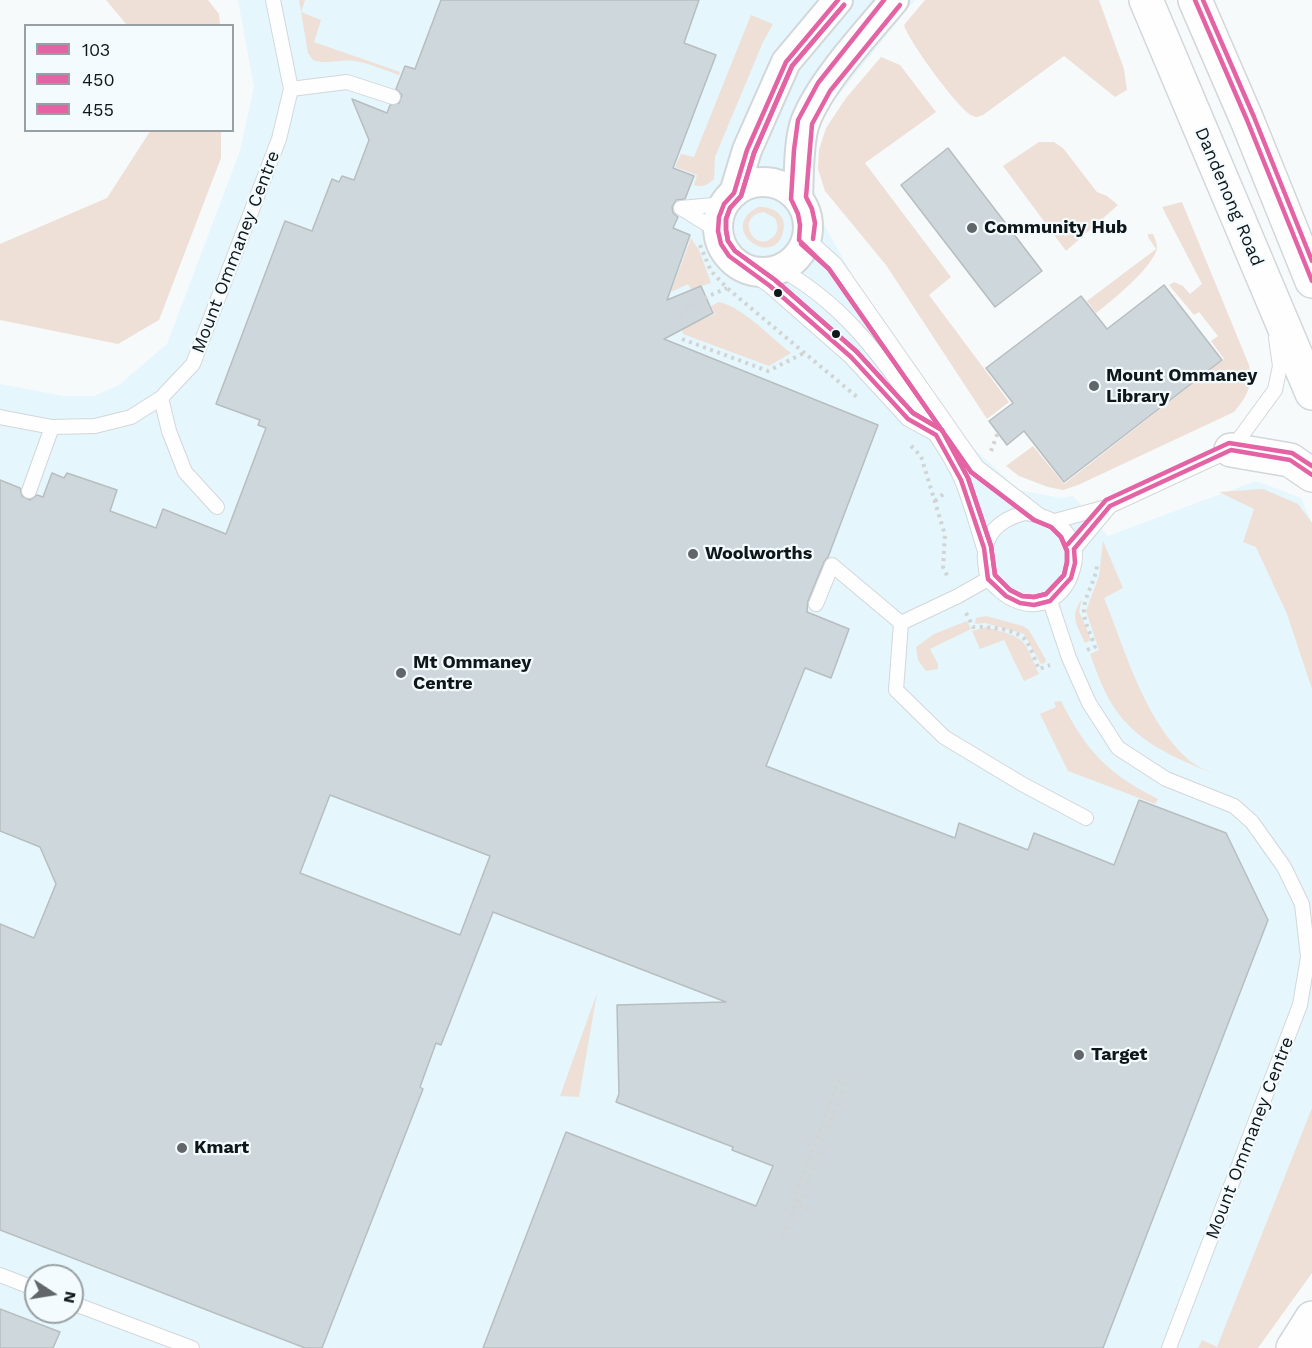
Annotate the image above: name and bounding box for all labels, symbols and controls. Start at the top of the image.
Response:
legend [24,24,234,132]
text: 103 [82,39,110,60]
text: 450 [82,69,115,90]
text: 455 [82,99,114,120]
street label: Dandenong Road [1190,124,1268,270]
street label: Mount Ommaney Centre [187,148,285,356]
place label: Community Hub [984,217,1127,239]
marker: Community Hub [965,221,979,235]
unlabelled marker [772,287,784,299]
unlabelled marker [830,328,842,340]
place label: Mount Ommaney Library [1106,365,1257,407]
marker: Mount Ommaney Library [1087,379,1101,393]
place label: Woolworths [705,543,812,565]
marker: Woolworths [686,547,700,561]
place label: Mt Ommaney Centre [413,652,531,694]
marker: Mt Ommaney Centre [394,666,408,680]
street label: Mount Ommaney Centre [1201,1034,1299,1242]
place label: Target [1091,1044,1147,1066]
marker: Target [1072,1048,1086,1062]
place label: Kmart [194,1137,249,1159]
marker: Kmart [175,1141,189,1155]
north arrow [24,1264,84,1324]
text: N [60,1290,81,1305]

